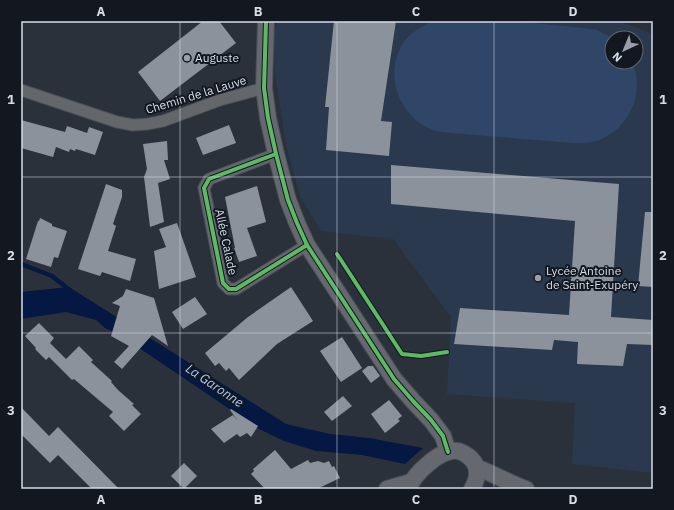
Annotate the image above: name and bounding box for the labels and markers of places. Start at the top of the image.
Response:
place label: Auguste [195,50,240,65]
marker: Auguste [182,53,192,63]
place label: Lycée Antoine de Saint-Exupéry [546,263,638,292]
marker: Lycée Antoine de Saint-Exupéry [533,273,543,283]

